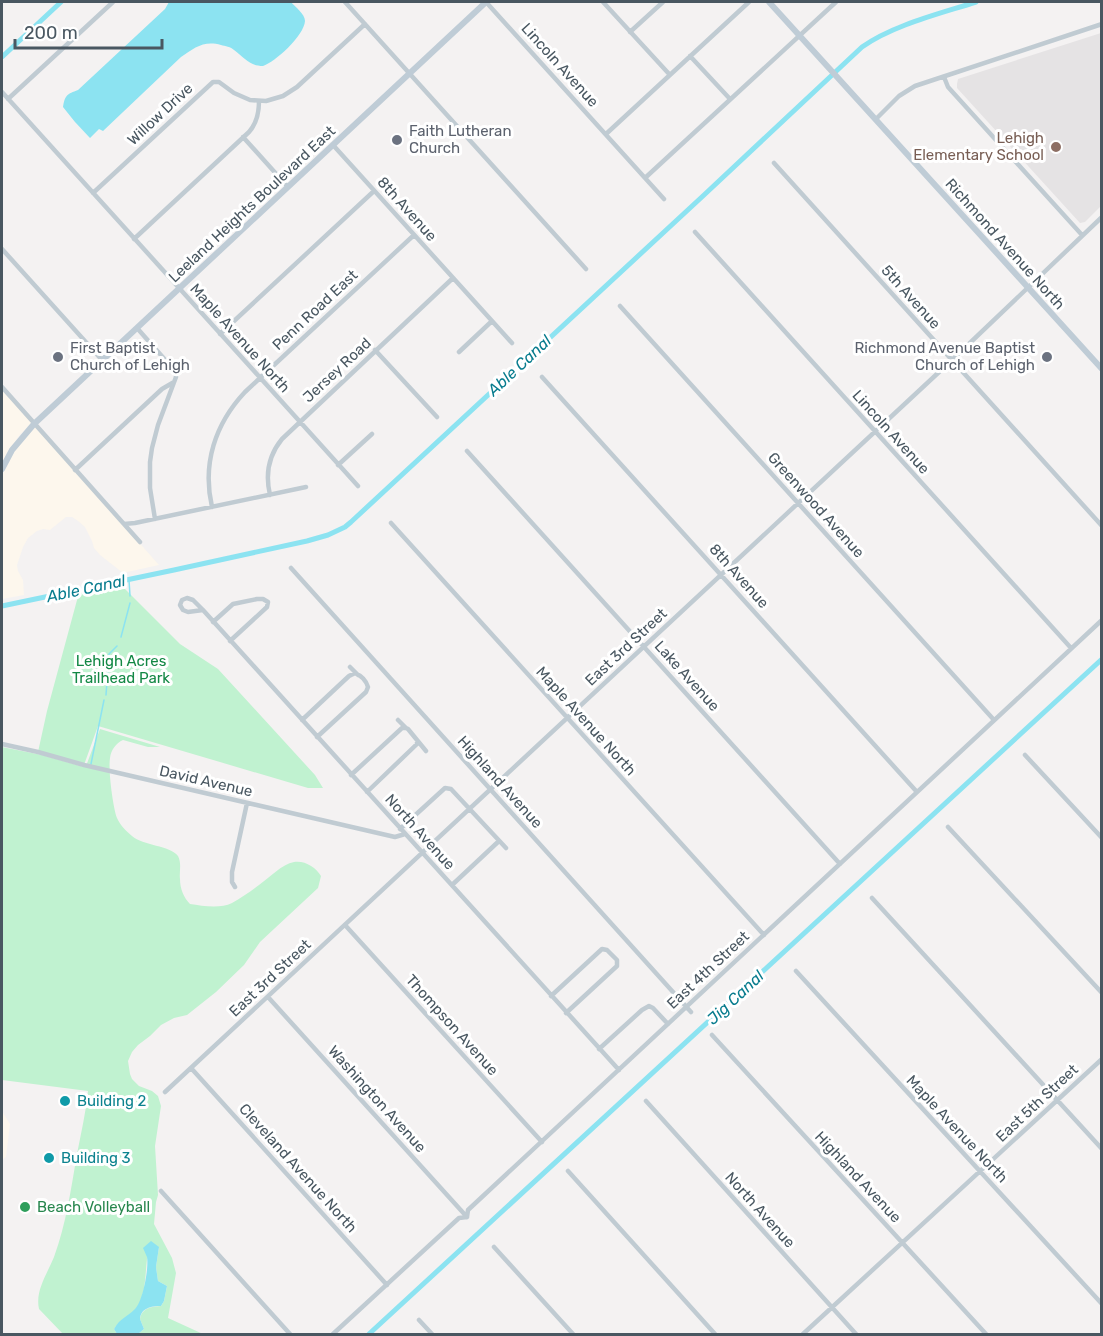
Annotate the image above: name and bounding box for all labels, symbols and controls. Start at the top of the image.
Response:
scale bar [15,12,162,50]
street label: Lincoln Avenue [518,19,602,111]
text: 200 m [24,22,78,44]
street label: Willow Drive [124,79,196,149]
street label: Leeland Heights Boulevard East [165,122,339,286]
place label: Faith Lutheran Church [409,122,512,157]
place label: Lehigh Elementary School [913,129,1044,164]
marker: Faith Lutheran Church [390,133,404,147]
marker: Lehigh Elementary School [1049,140,1063,154]
street label: 8th Avenue [373,173,441,245]
street label: Richmond Avenue North [941,175,1069,313]
street label: 5th Avenue [878,261,944,333]
street label: Penn Road East [269,266,361,354]
street label: Maple Avenue North [186,280,294,396]
water label: Able Canal [483,330,556,400]
street label: Jersey Road [299,334,375,406]
place label: First Baptist Church of Lehigh [70,339,190,374]
place label: Richmond Avenue Baptist Church of Lehigh [855,339,1035,374]
marker: First Baptist Church of Lehigh [51,350,65,364]
marker: Richmond Avenue Baptist Church of Lehigh [1040,350,1054,364]
street label: Lincoln Avenue [849,386,933,478]
street label: Greenwood Avenue [764,449,868,561]
street label: 8th Avenue [705,540,773,612]
water label: Able Canal [44,571,128,606]
street label: East 3rd Street [581,604,671,689]
street label: Lake Avenue [651,637,723,715]
park label: Lehigh Acres Trailhead Park [72,652,170,687]
street label: Maple Avenue North [532,663,640,779]
street label: Highland Avenue [454,732,546,832]
street label: David Avenue [158,762,254,800]
street label: North Avenue [381,790,459,874]
street label: East 4th Street [663,927,753,1013]
street label: East 3rd Street [225,935,315,1020]
water label: Jig Canal [703,966,768,1028]
street label: Thompson Avenue [402,971,502,1079]
street label: Washington Avenue [324,1042,430,1156]
street label: East 5th Street [992,1060,1082,1146]
street label: Maple Avenue North [903,1072,1011,1186]
place label: Building 2 [77,1092,147,1110]
marker: Building 2 [58,1094,72,1108]
street label: Cleveland Avenue North [235,1100,361,1236]
street label: Highland Avenue [811,1128,905,1226]
place label: Building 3 [61,1149,131,1167]
marker: Building 3 [42,1151,56,1165]
street label: North Avenue [721,1168,799,1252]
place label: Beach Volleyball [37,1198,150,1216]
marker: Beach Volleyball [18,1200,32,1214]

